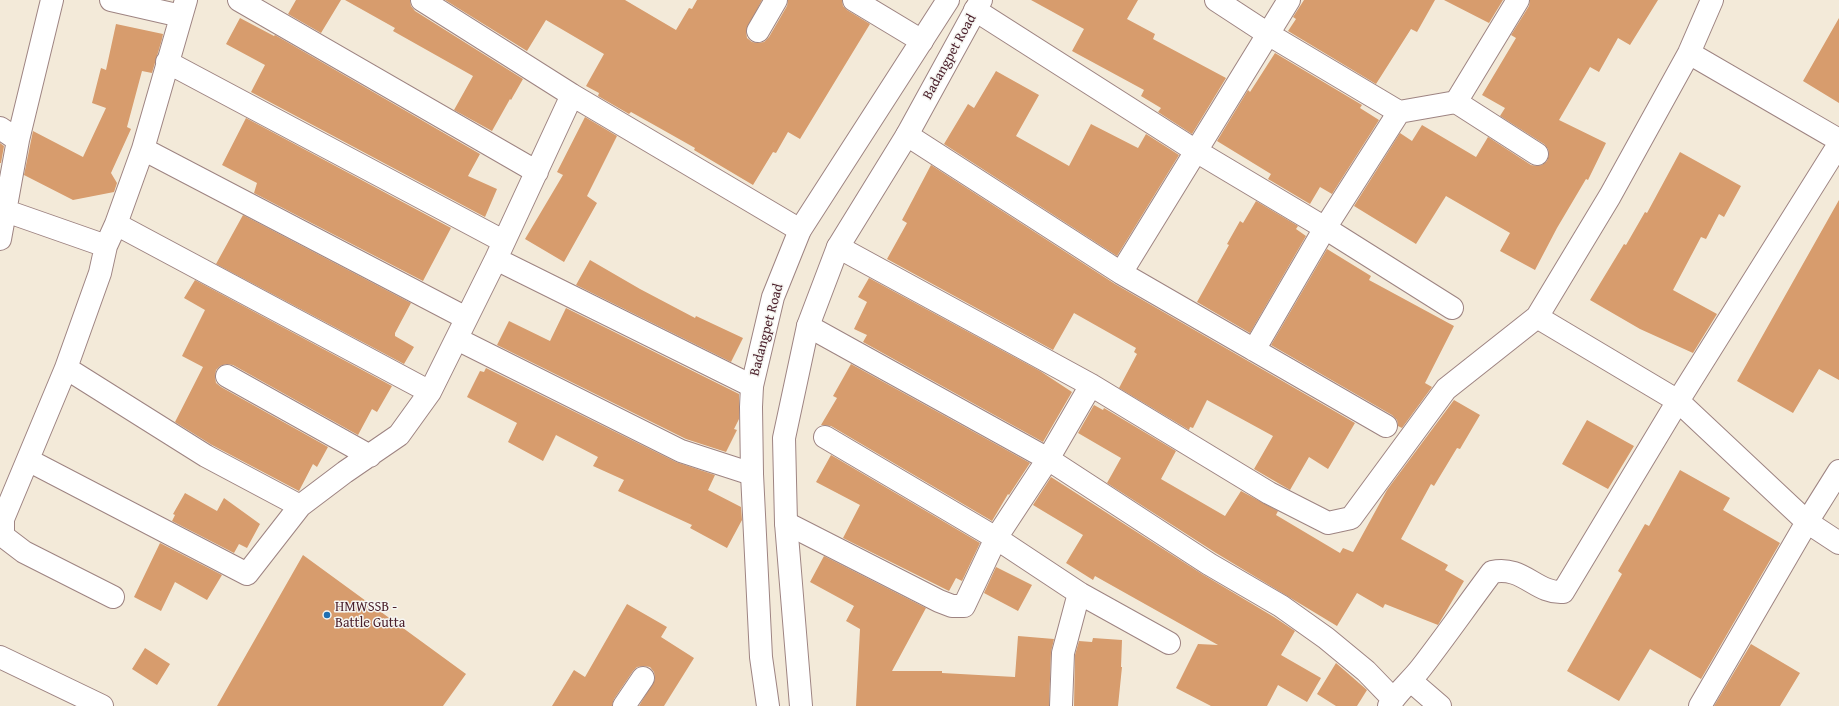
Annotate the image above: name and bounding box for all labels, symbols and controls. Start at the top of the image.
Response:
street label: Badangpet Road [920,11,980,103]
street label: Badangpet Road [747,282,787,378]
place label: HMWSSB - Battle Gutta [335,599,405,632]
marker: HMWSSB - Battle Gutta [322,610,332,620]

